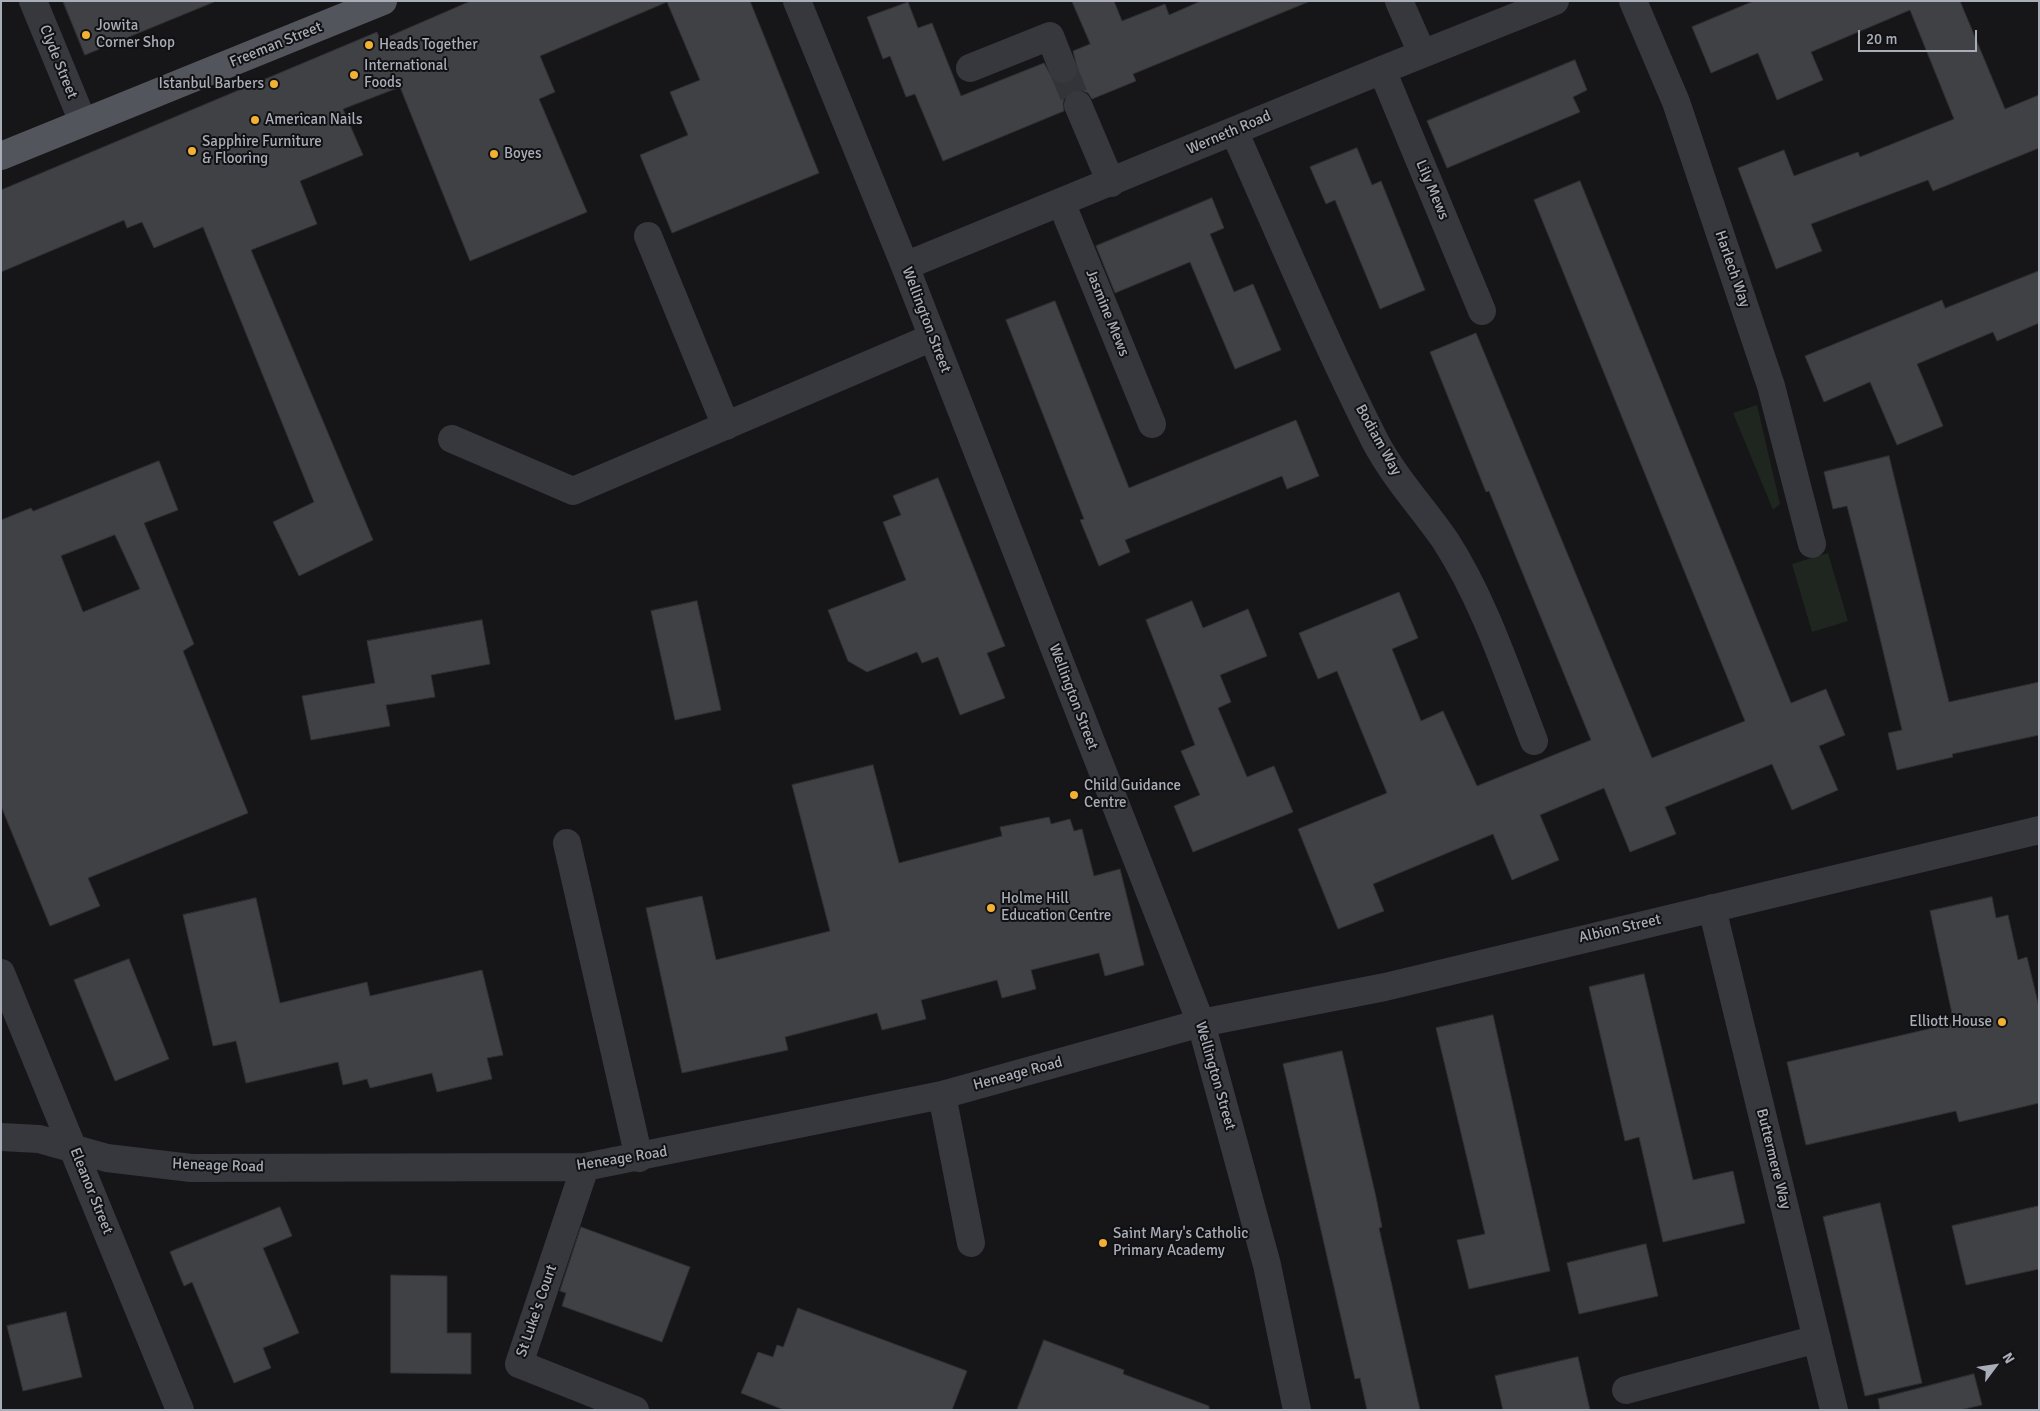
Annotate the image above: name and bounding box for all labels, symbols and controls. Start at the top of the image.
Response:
place label: Jowita Corner Shop [96,17,175,52]
street label: Freeman Street [227,18,325,72]
scale bar [1860,20,1979,52]
street label: Clyde Street [35,22,81,102]
marker: Jowita Corner Shop [80,29,92,41]
text: 20 m [1866,30,1897,48]
place label: Heads Together [379,36,478,54]
marker: Heads Together [363,39,375,51]
place label: International Foods [364,57,448,92]
marker: International Foods [348,69,360,81]
place label: Istanbul Barbers [158,75,264,93]
marker: Istanbul Barbers [268,78,280,90]
street label: Werneth Road [1184,107,1274,159]
place label: American Nails [265,111,362,129]
marker: American Nails [249,114,261,126]
place label: Sapphire Furniture & Flooring [202,133,322,168]
marker: Sapphire Furniture & Flooring [186,145,198,157]
place label: Boyes [504,145,542,163]
marker: Boyes [488,148,500,160]
street label: Lily Mews [1411,157,1453,223]
street label: Harlech Way [1710,228,1754,310]
street label: Wellington Street [898,265,954,375]
street label: Jasmine Mews [1081,267,1133,359]
street label: Bodiam Way [1351,401,1405,479]
street label: Wellington Street [1045,642,1101,752]
place label: Child Guidance Centre [1084,777,1181,812]
marker: Child Guidance Centre [1068,789,1080,801]
place label: Holme Hill Education Centre [1001,890,1111,925]
marker: Holme Hill Education Centre [985,902,997,914]
street label: Albion Street [1577,911,1663,947]
place label: Elliott House [1909,1013,1992,1031]
marker: Elliott House [1996,1016,2008,1028]
street label: Wellington Street [1191,1020,1239,1132]
street label: Heneage Road [971,1053,1065,1095]
street label: Buttermere Way [1752,1107,1794,1211]
street label: Heneage Road [575,1143,669,1175]
street label: Eleanor Street [65,1145,117,1237]
street label: Heneage Road [172,1155,264,1177]
place label: Saint Mary's Catholic Primary Academy [1113,1225,1248,1260]
marker: Saint Mary's Catholic Primary Academy [1097,1237,1109,1249]
street label: St Luke's Court [513,1263,561,1359]
north arrow [1970,1341,2020,1391]
text: N [1998,1349,2018,1367]

